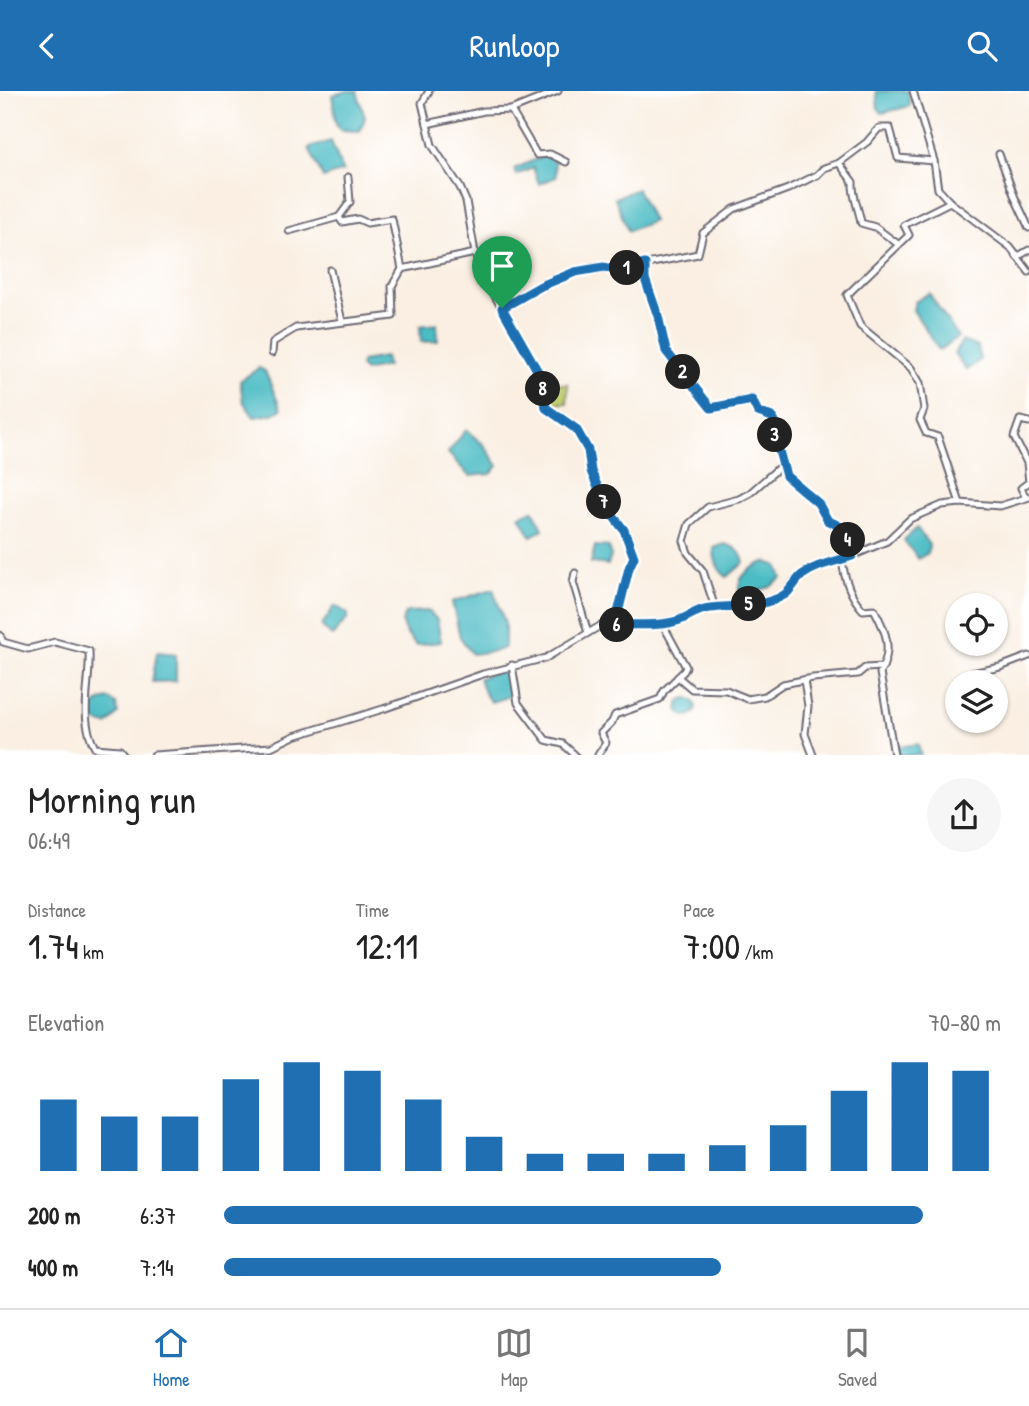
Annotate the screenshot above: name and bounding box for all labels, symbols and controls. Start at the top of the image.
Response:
text: Runloop [470,24,559,67]
icon: back [28,27,66,65]
icon: search [963,27,1001,65]
pin [472,236,532,308]
icon: arrive [483,247,521,285]
pin: 1 [610,251,644,285]
text: 1 [623,254,630,280]
pin: 2 [666,355,700,389]
text: 2 [678,358,687,384]
pin: 8 [526,371,560,407]
text: 8 [538,375,547,401]
pin: 3 [758,417,792,453]
text: 3 [770,421,779,447]
pin: 7 [586,485,622,519]
text: 7 [599,488,608,514]
pin: 4 [830,523,866,557]
text: 4 [844,526,851,552]
pin: 5 [732,587,766,621]
text: 5 [744,590,753,616]
map controls [945,593,1008,733]
button: locate [945,593,1008,656]
pin: 6 [600,607,634,643]
text: 6 [613,611,620,637]
button: layers [945,670,1008,733]
text: Morning run [28,773,196,825]
button: share [927,778,1001,852]
text: 06:49 [28,825,70,856]
text: Distance [28,897,86,923]
text: Time [356,897,389,923]
text: Pace [683,897,715,923]
text: 1.74 [28,923,79,970]
text: 12:11 [356,923,418,970]
text: 7:00 [683,923,740,970]
text: km [79,939,104,965]
text: /km [740,939,773,965]
text: Elevation [28,1007,104,1038]
text: 70–80 m [928,1007,1001,1038]
text: 200 m [28,1200,80,1231]
text: 6:37 [140,1200,176,1231]
text: 400 m [28,1252,78,1283]
text: 7:14 [140,1252,174,1283]
tab: Home [152,1324,190,1392]
tab: Map [495,1324,533,1392]
tab: Saved [838,1324,877,1392]

